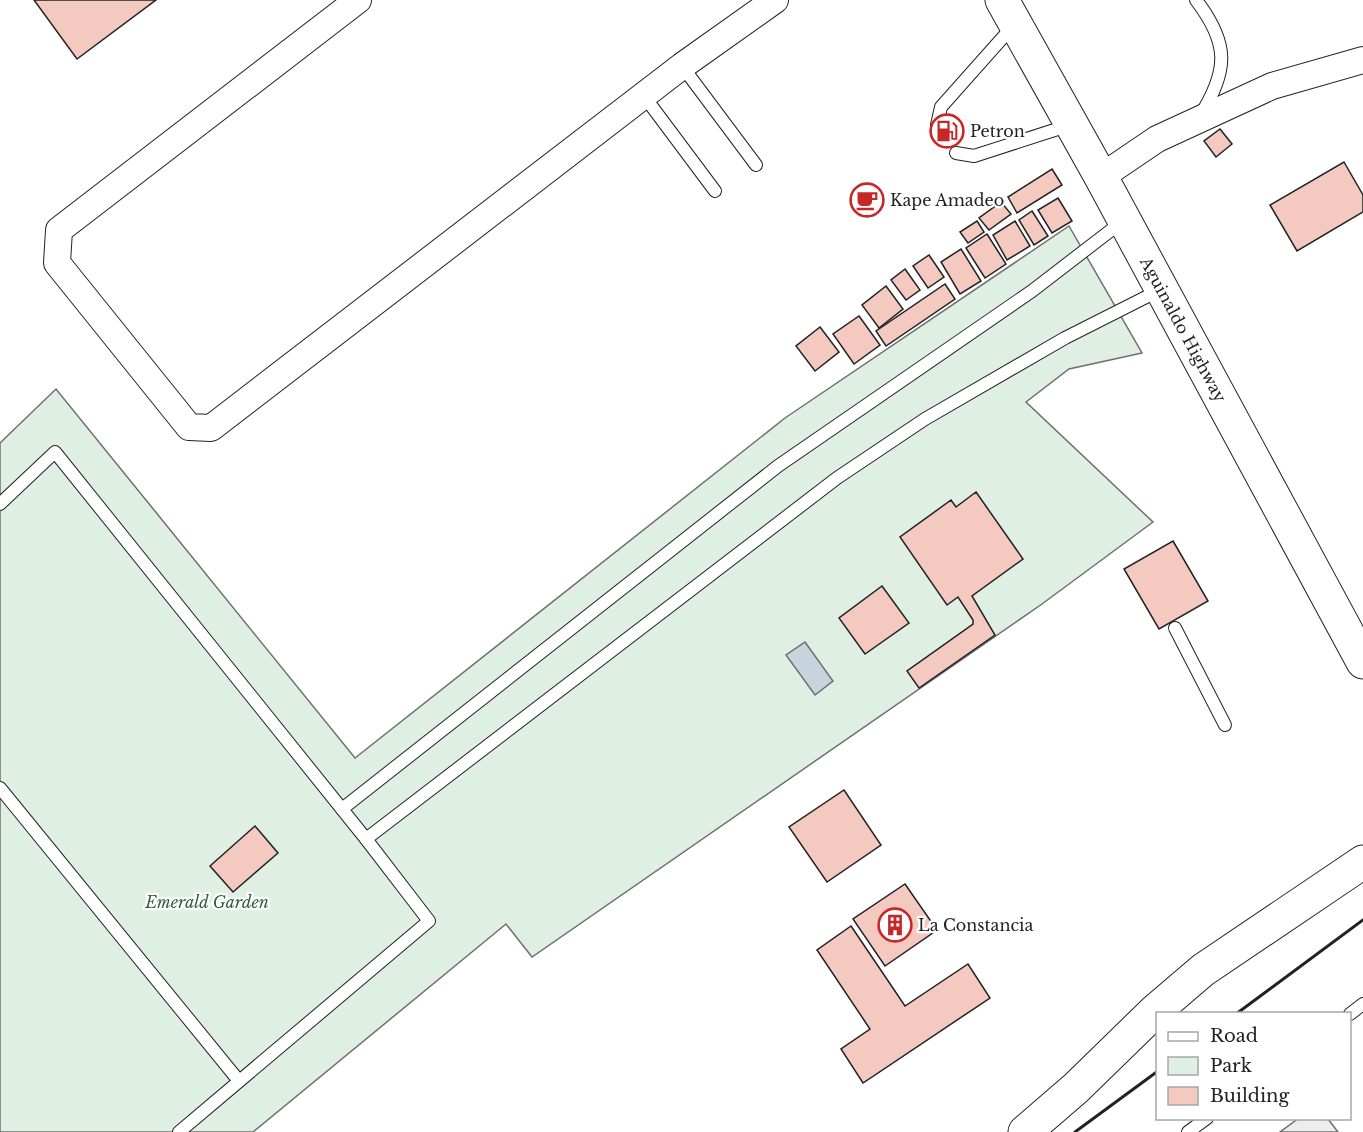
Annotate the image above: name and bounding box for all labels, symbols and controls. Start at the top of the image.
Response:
fuel station icon: Petron [929,113,965,149]
place label: Petron [970,121,1025,141]
cafe icon: Kape Amadeo [849,182,885,218]
place label: Kape Amadeo [890,190,1004,210]
street label: Aguinaldo Highway [1136,252,1231,406]
park label: Emerald Garden [144,892,269,912]
building icon: La Constancia [877,907,913,943]
place label: La Constancia [918,915,1033,935]
legend [1156,1012,1351,1120]
text: Road [1210,1025,1258,1047]
text: Park [1210,1055,1252,1077]
text: Building [1210,1085,1289,1107]

